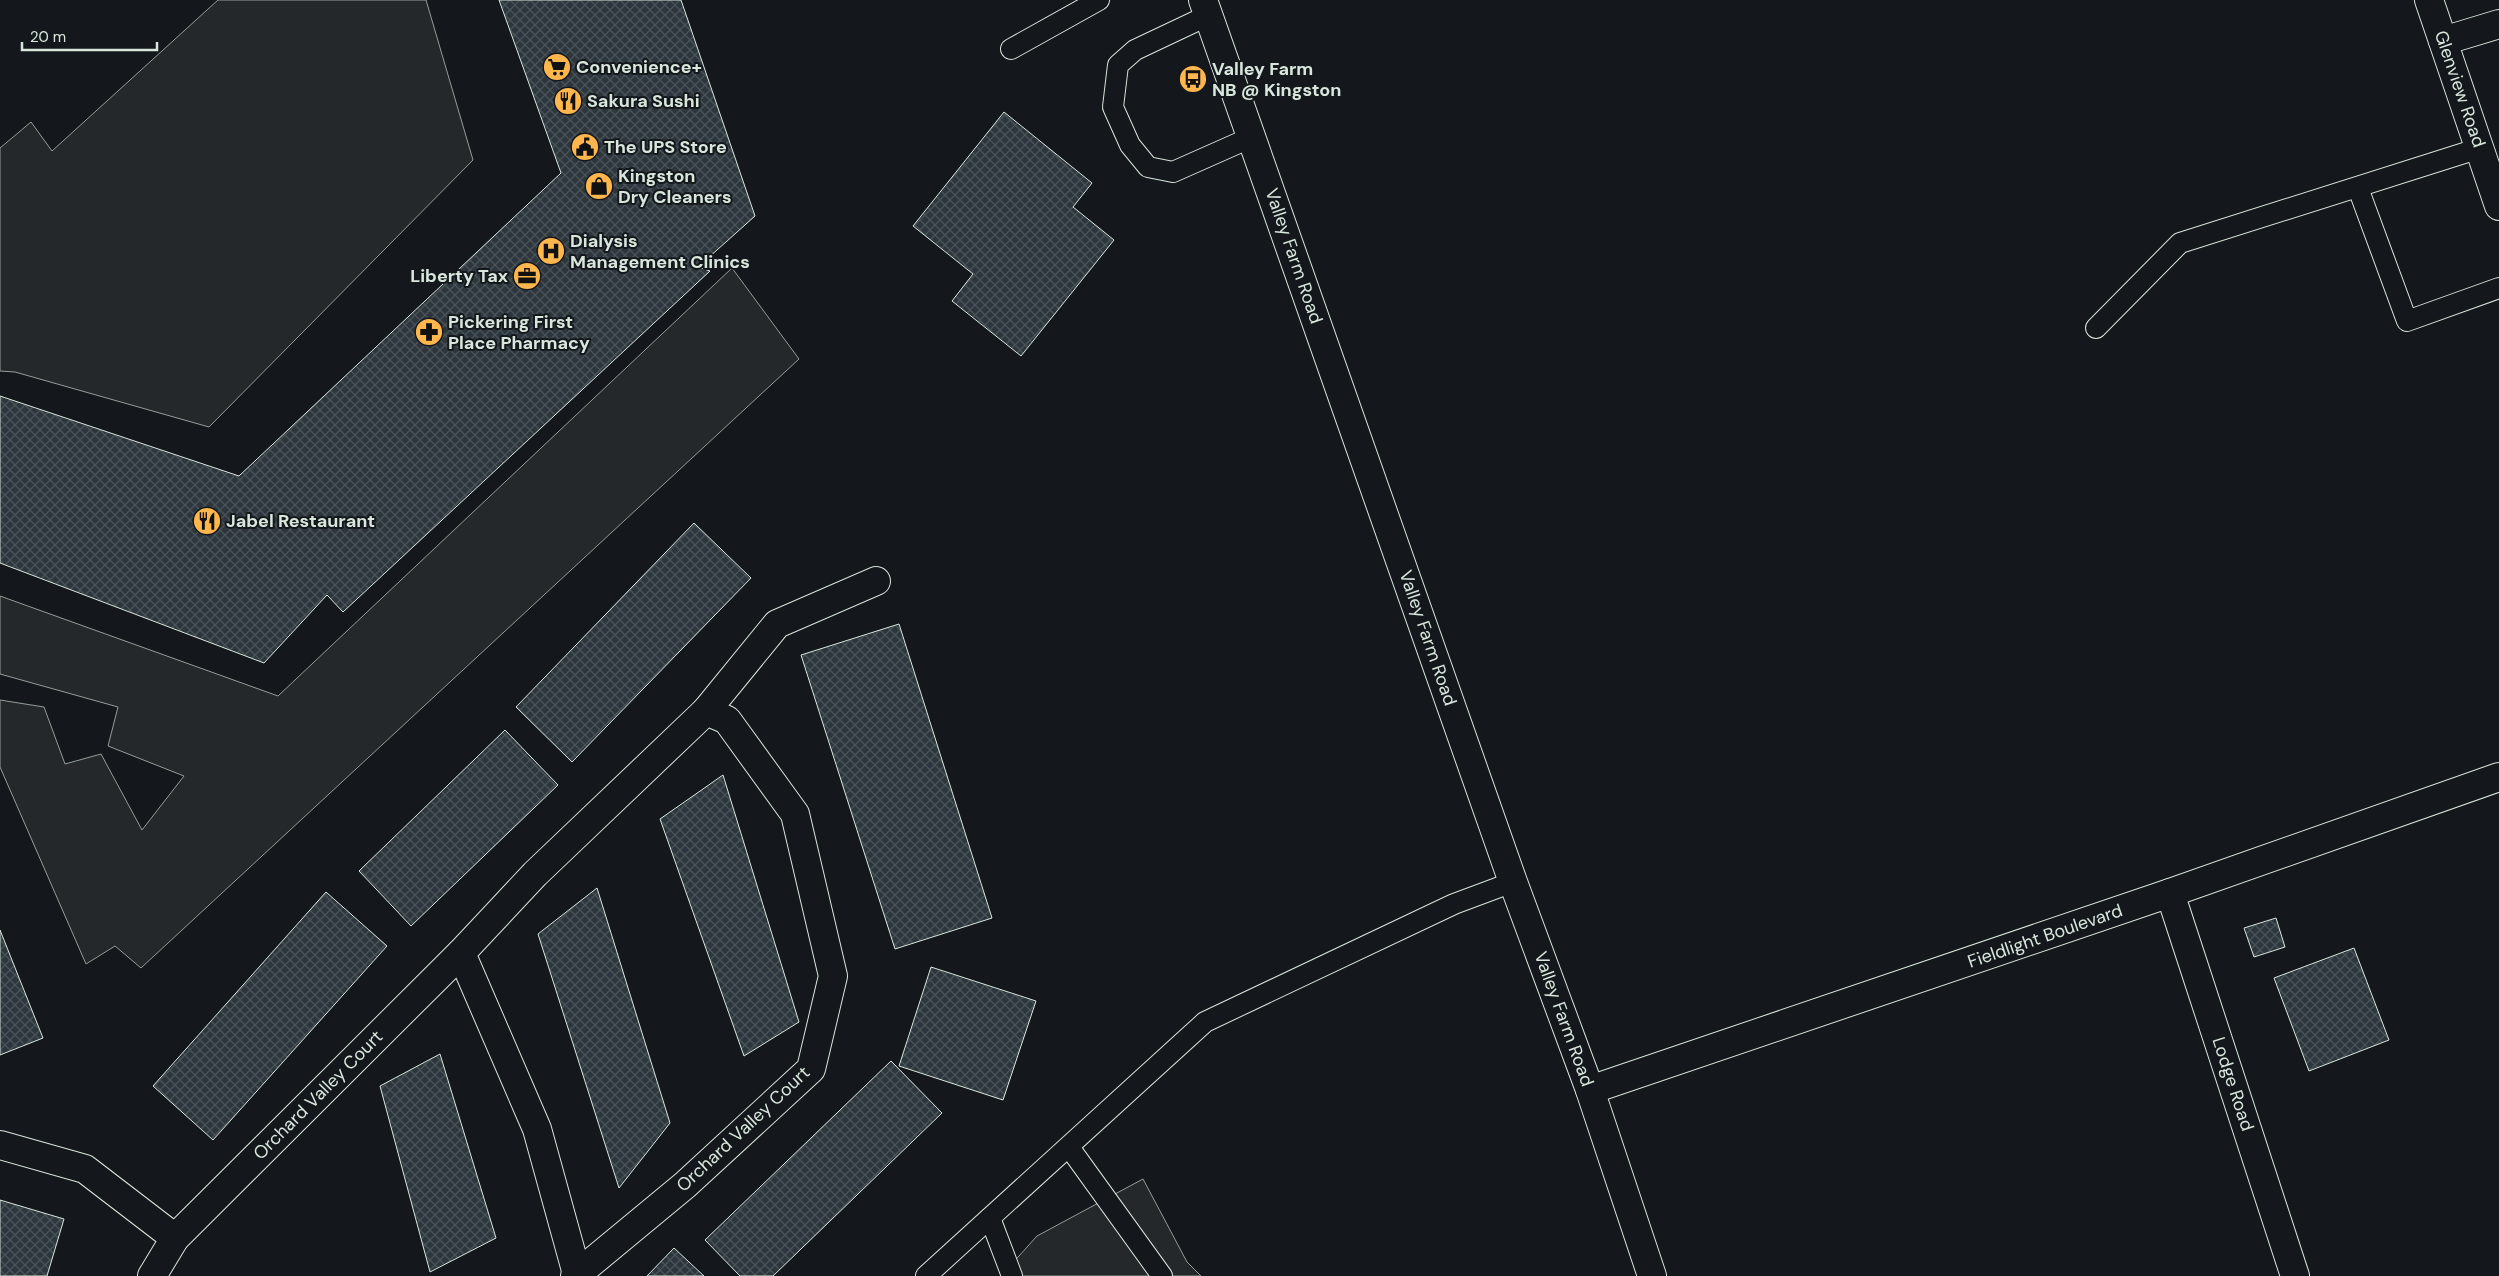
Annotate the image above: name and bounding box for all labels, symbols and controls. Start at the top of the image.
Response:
scale bar [22,20,158,52]
text: 20 m [30,27,66,47]
street label: Glenview Road [2429,27,2491,151]
supermarket icon: Convenience+ [542,52,572,82]
place label: Convenience+ [576,55,702,79]
place label: Valley Farm NB @ Kingston [1212,57,1341,102]
bus stop icon: Valley Farm NB @ Kingston [1178,64,1208,94]
restaurant icon: Sakura Sushi [553,86,583,116]
place label: Sakura Sushi [587,89,700,113]
public building icon: The UPS Store [570,132,600,162]
place label: The UPS Store [604,135,727,159]
place label: Kingston Dry Cleaners [618,164,732,209]
shop icon: Kingston Dry Cleaners [584,171,614,201]
street label: Valley Farm Road [1260,185,1328,327]
place label: Dialysis Management Clinics [570,229,750,274]
hospital icon: Dialysis Management Clinics [536,236,566,266]
office icon: Liberty Tax [512,261,542,291]
place label: Liberty Tax [410,264,508,288]
place label: Pickering First Place Pharmacy [448,310,590,355]
pharmacy icon: Pickering First Place Pharmacy [414,317,444,347]
restaurant icon: Jabel Restaurant [192,506,222,536]
place label: Jabel Restaurant [226,509,375,533]
street label: Valley Farm Road [1394,567,1462,709]
street label: Fieldlight Boulevard [1964,898,2126,974]
street label: Valley Farm Road [1528,948,1600,1090]
street label: Orchard Valley Court [248,1025,388,1165]
street label: Lodge Road [2206,1034,2260,1134]
street label: Orchard Valley Court [671,1061,815,1197]

